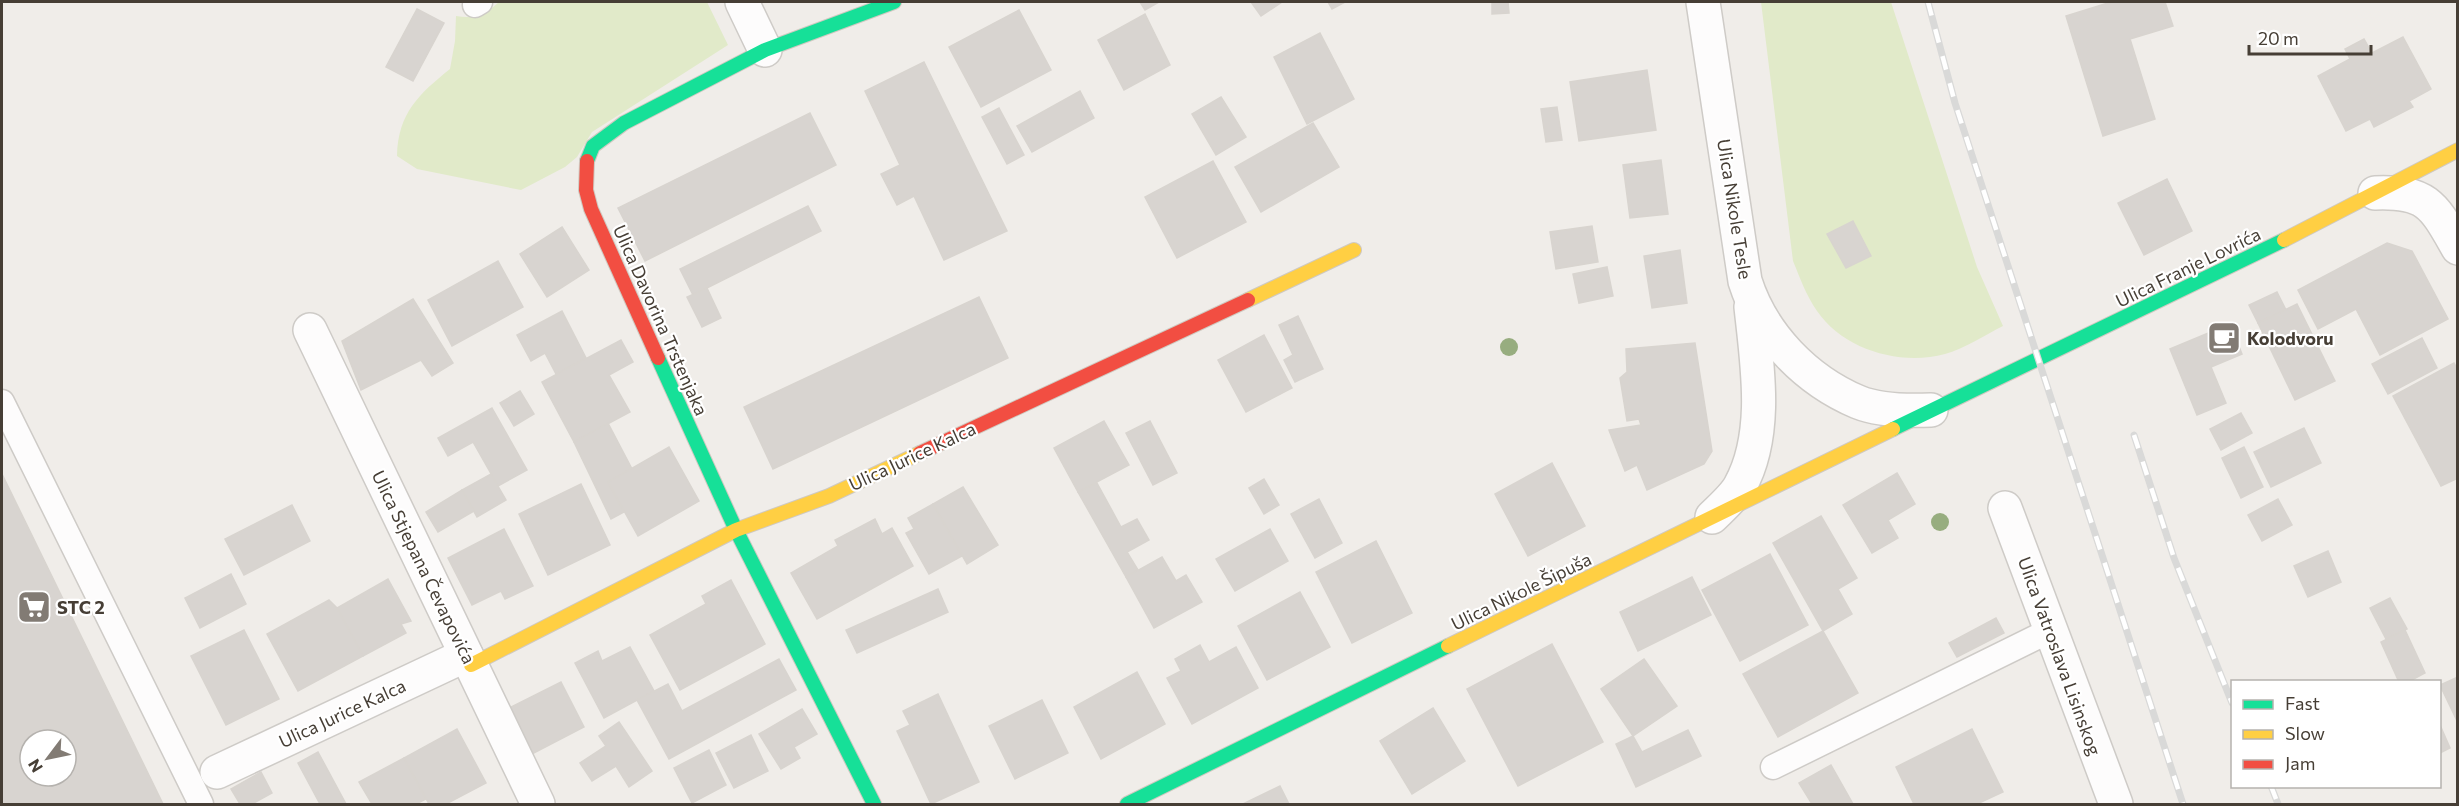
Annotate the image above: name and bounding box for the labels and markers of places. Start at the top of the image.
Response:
cafe icon: Kolodvoru [2206,320,2242,356]
place label: Kolodvoru [2247,327,2334,349]
supermarket icon: STC 2 [16,589,52,625]
place label: STC 2 [57,596,105,618]

